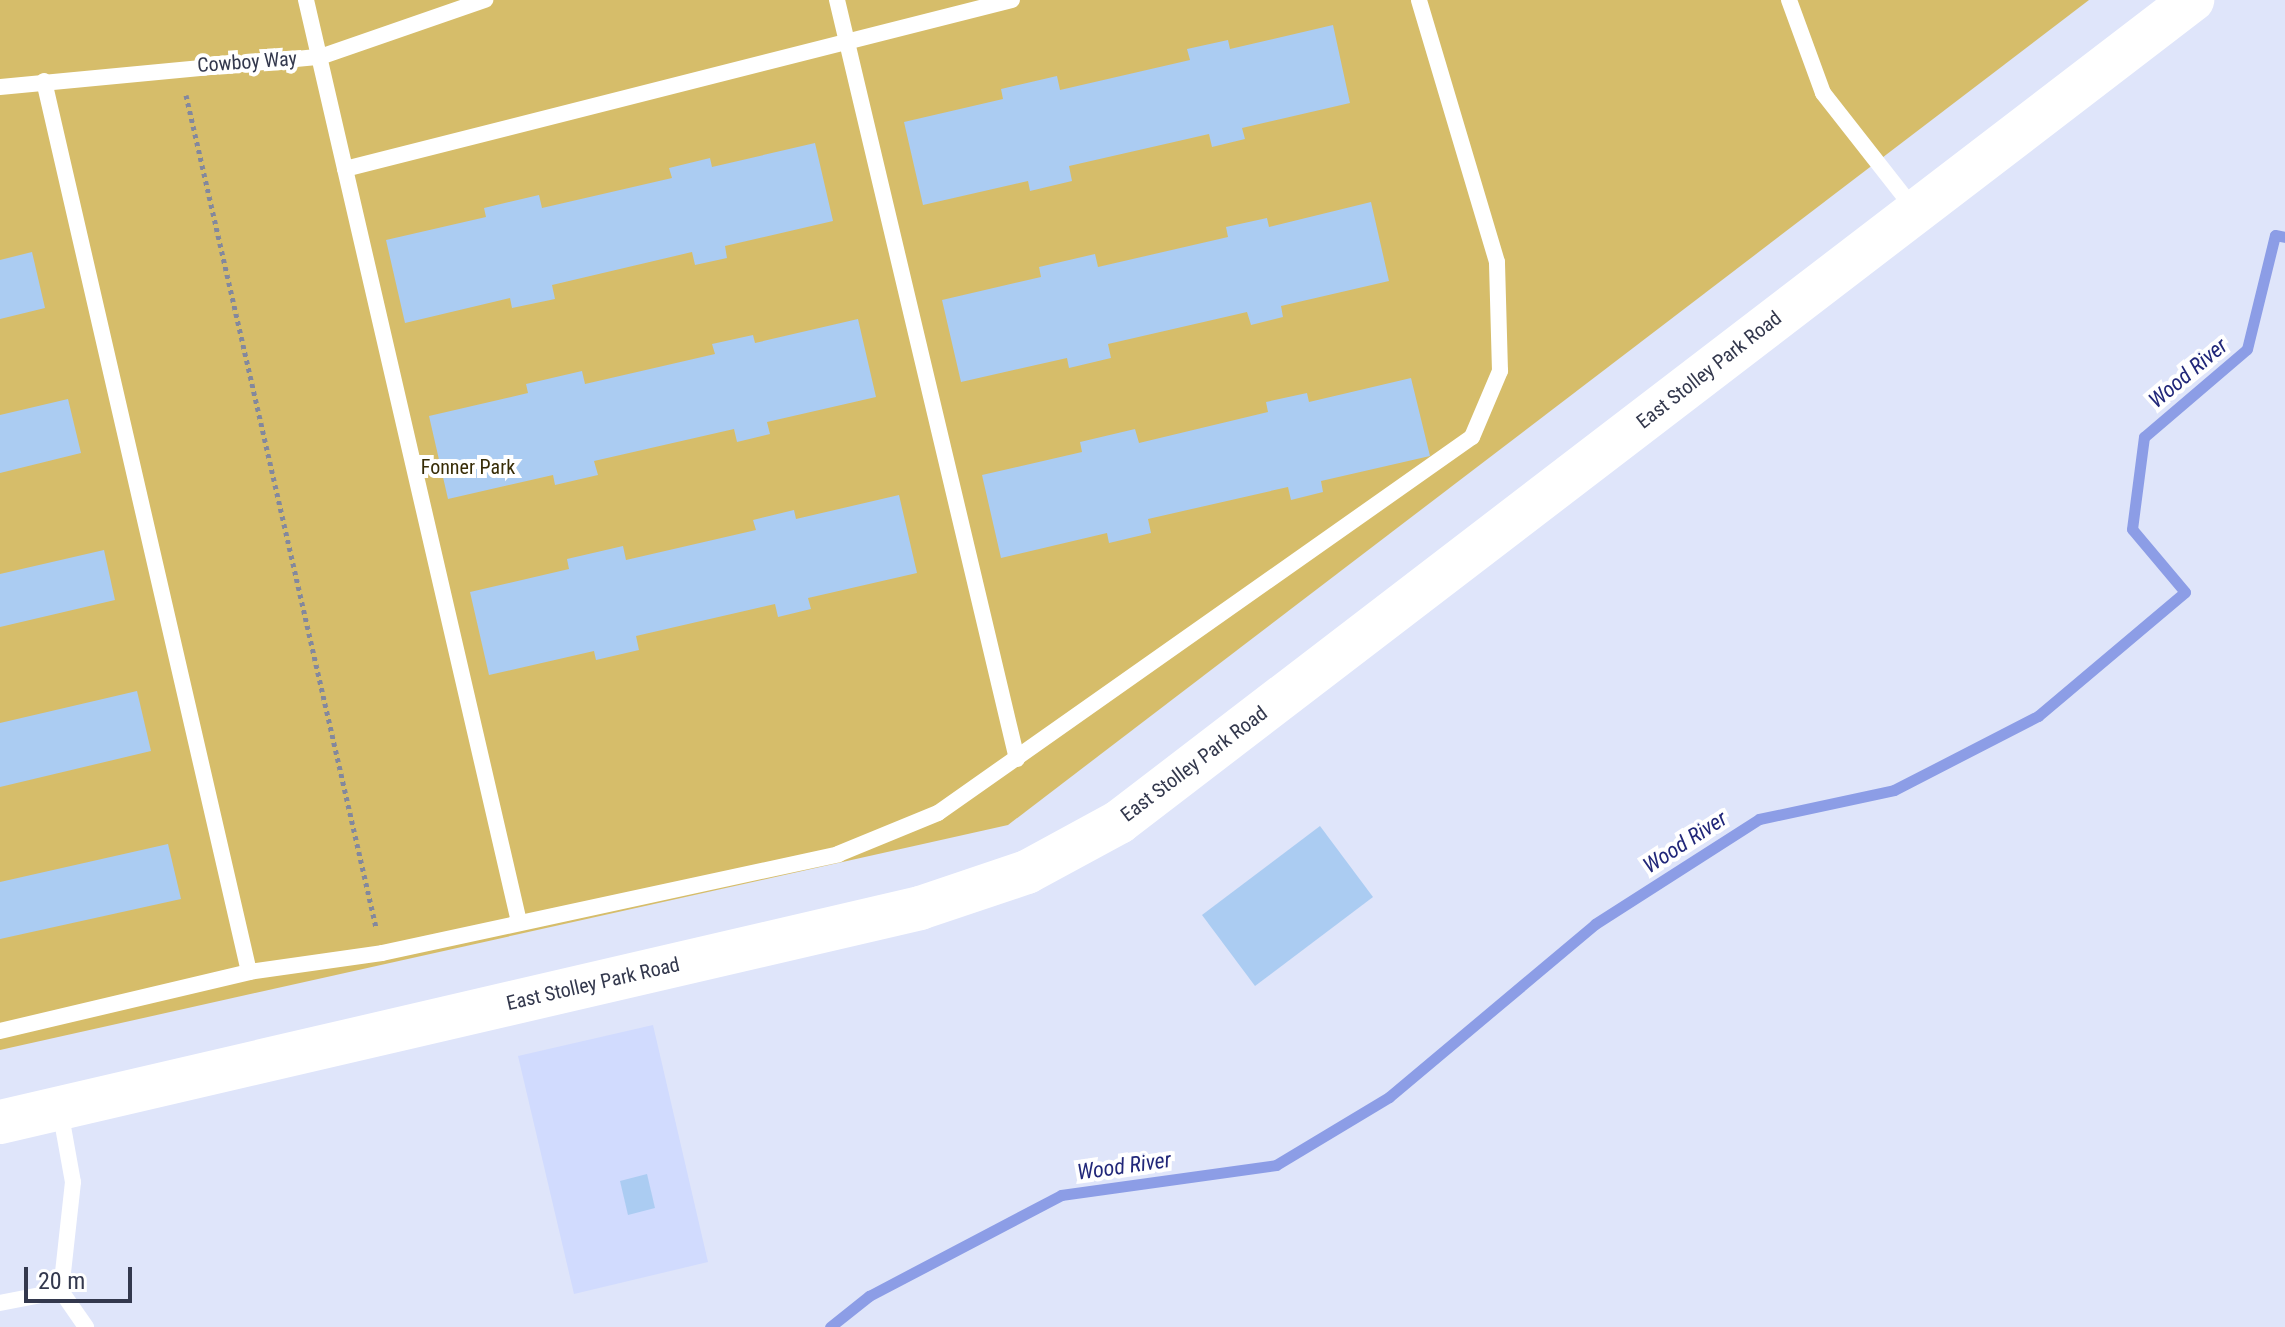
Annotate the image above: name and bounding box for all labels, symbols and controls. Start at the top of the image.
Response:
street label: Cowboy Way [196,47,298,77]
street label: East Stolley Park Road [1632,306,1786,434]
water label: Wood River [2143,332,2233,414]
park label: Fonner Park [421,455,515,479]
street label: East Stolley Park Road [1116,701,1272,827]
water label: Wood River [1638,805,1732,879]
street label: East Stolley Park Road [504,952,682,1016]
water label: Wood River [1075,1146,1173,1186]
scale bar [28,1251,136,1301]
text: 20 m [38,1267,85,1295]

